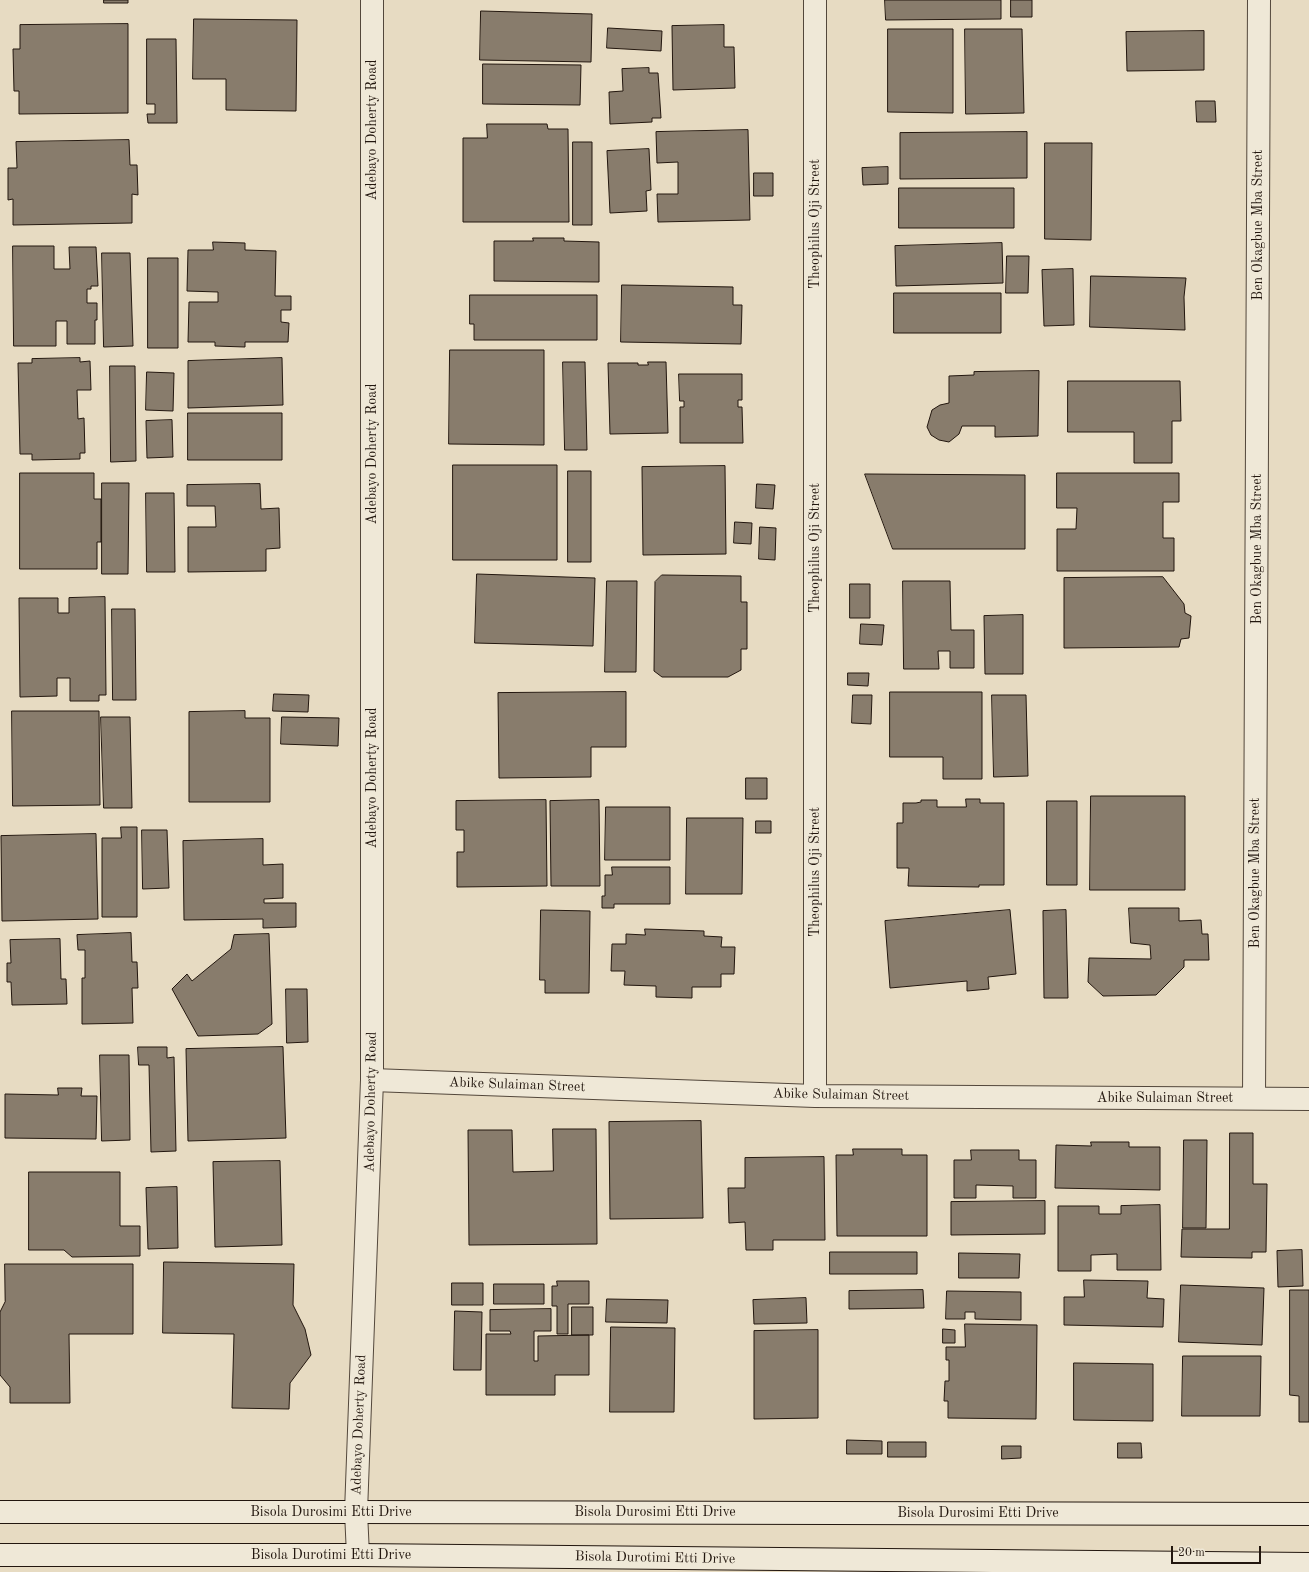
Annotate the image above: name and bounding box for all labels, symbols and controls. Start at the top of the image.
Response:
street label: Adebayo Doherty Road [364,59,380,201]
street label: Ben Okagbue Mba Street [1250,150,1266,300]
street label: Theophilus Oji Street [807,159,823,289]
street label: Adebayo Doherty Road [364,383,380,525]
street label: Ben Okagbue Mba Street [1249,474,1265,624]
street label: Theophilus Oji Street [807,483,823,613]
street label: Adebayo Doherty Road [364,707,380,849]
street label: Ben Okagbue Mba Street [1247,798,1263,948]
street label: Theophilus Oji Street [807,807,823,937]
street label: Adebayo Doherty Road [361,1031,381,1173]
street label: Abike Sulaiman Street [448,1074,586,1096]
street label: Abike Sulaiman Street [773,1085,909,1105]
street label: Abike Sulaiman Street [1097,1090,1233,1106]
street label: Adebayo Doherty Road [348,1354,370,1496]
street label: Bisola Durosimi Etti Drive [250,1504,412,1520]
street label: Bisola Durosimi Etti Drive [574,1504,736,1520]
street label: Bisola Durosimi Etti Drive [897,1505,1059,1521]
scale bar [1173,1538,1263,1564]
street label: Bisola Durotimi Etti Drive [251,1547,411,1563]
text: 20 m [1178,1547,1205,1559]
street label: Bisola Durotimi Etti Drive [575,1548,735,1568]

